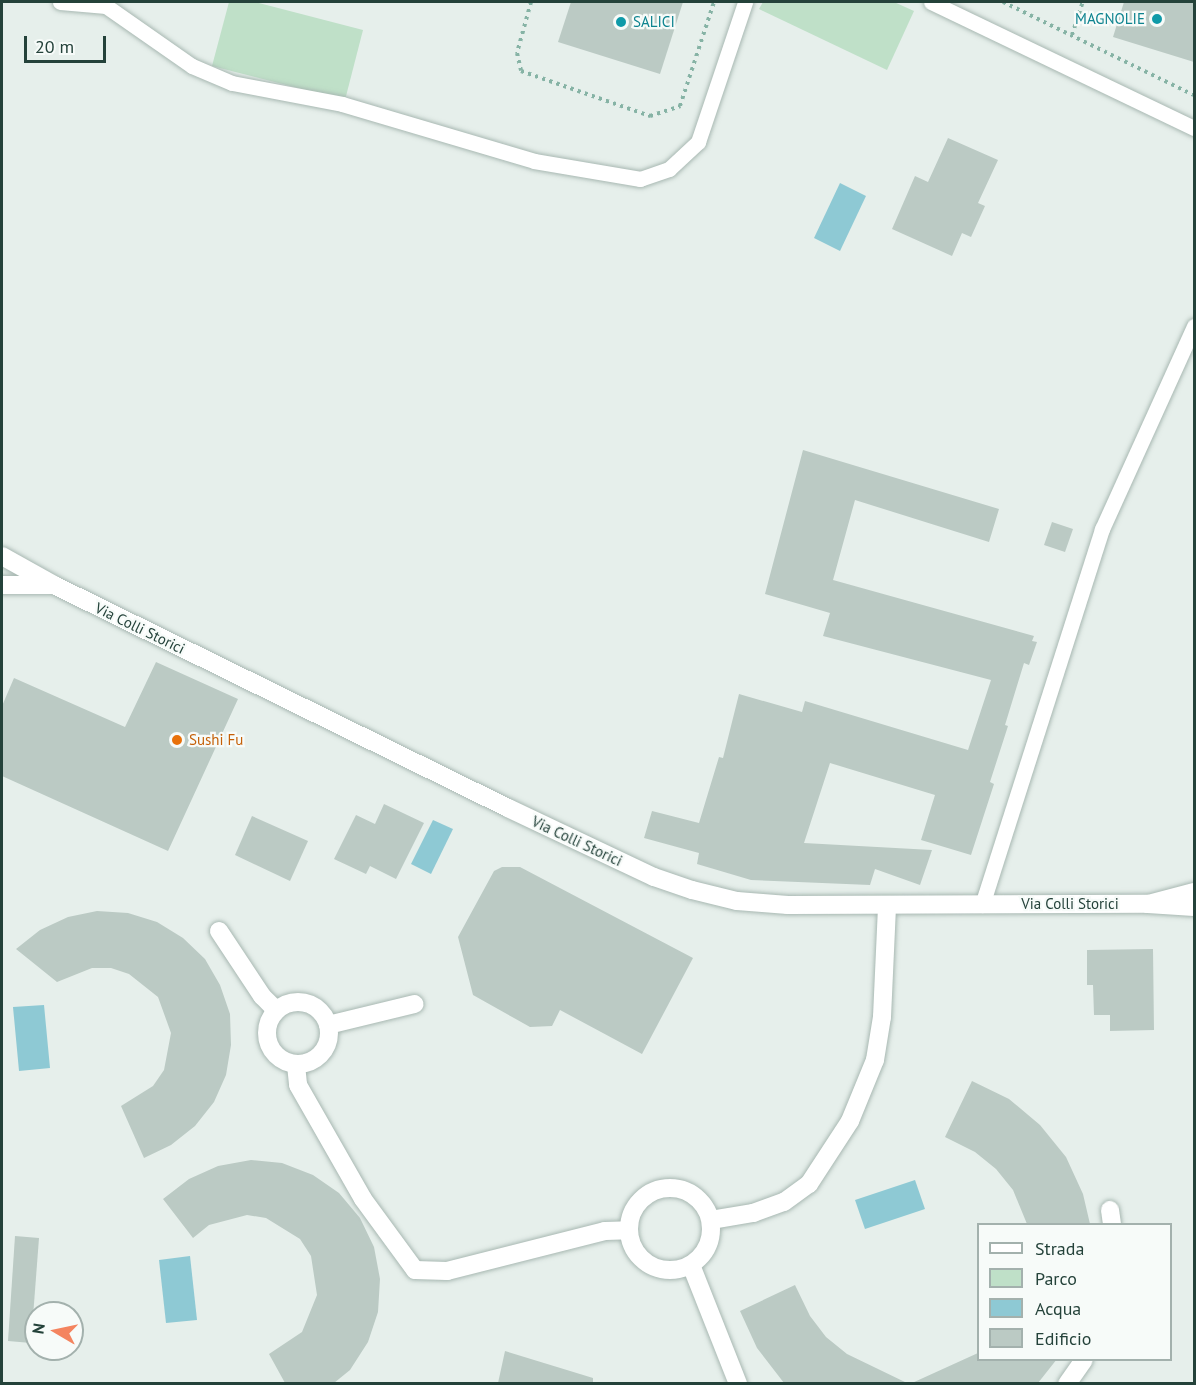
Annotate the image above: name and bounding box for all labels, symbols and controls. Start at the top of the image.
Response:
place label: MAGNOLIE [1075,10,1145,28]
marker: MAGNOLIE [1150,12,1164,26]
place label: SALICI [633,13,675,31]
marker: SALICI [614,15,628,29]
scale bar [27,24,110,62]
text: 20 m [35,35,74,58]
street label: Via Colli Storici [92,599,188,657]
place label: Sushi Fu [189,731,243,749]
marker: Sushi Fu [170,733,184,747]
street label: Via Colli Storici [529,812,625,870]
street label: Via Colli Storici [1021,895,1119,913]
legend [977,1223,1172,1361]
text: Strada [1035,1237,1084,1260]
text: Parco [1035,1267,1077,1290]
text: Acqua [1035,1297,1081,1320]
north arrow [24,1301,84,1361]
text: N [27,1322,49,1335]
text: Edificio [1035,1327,1091,1350]

